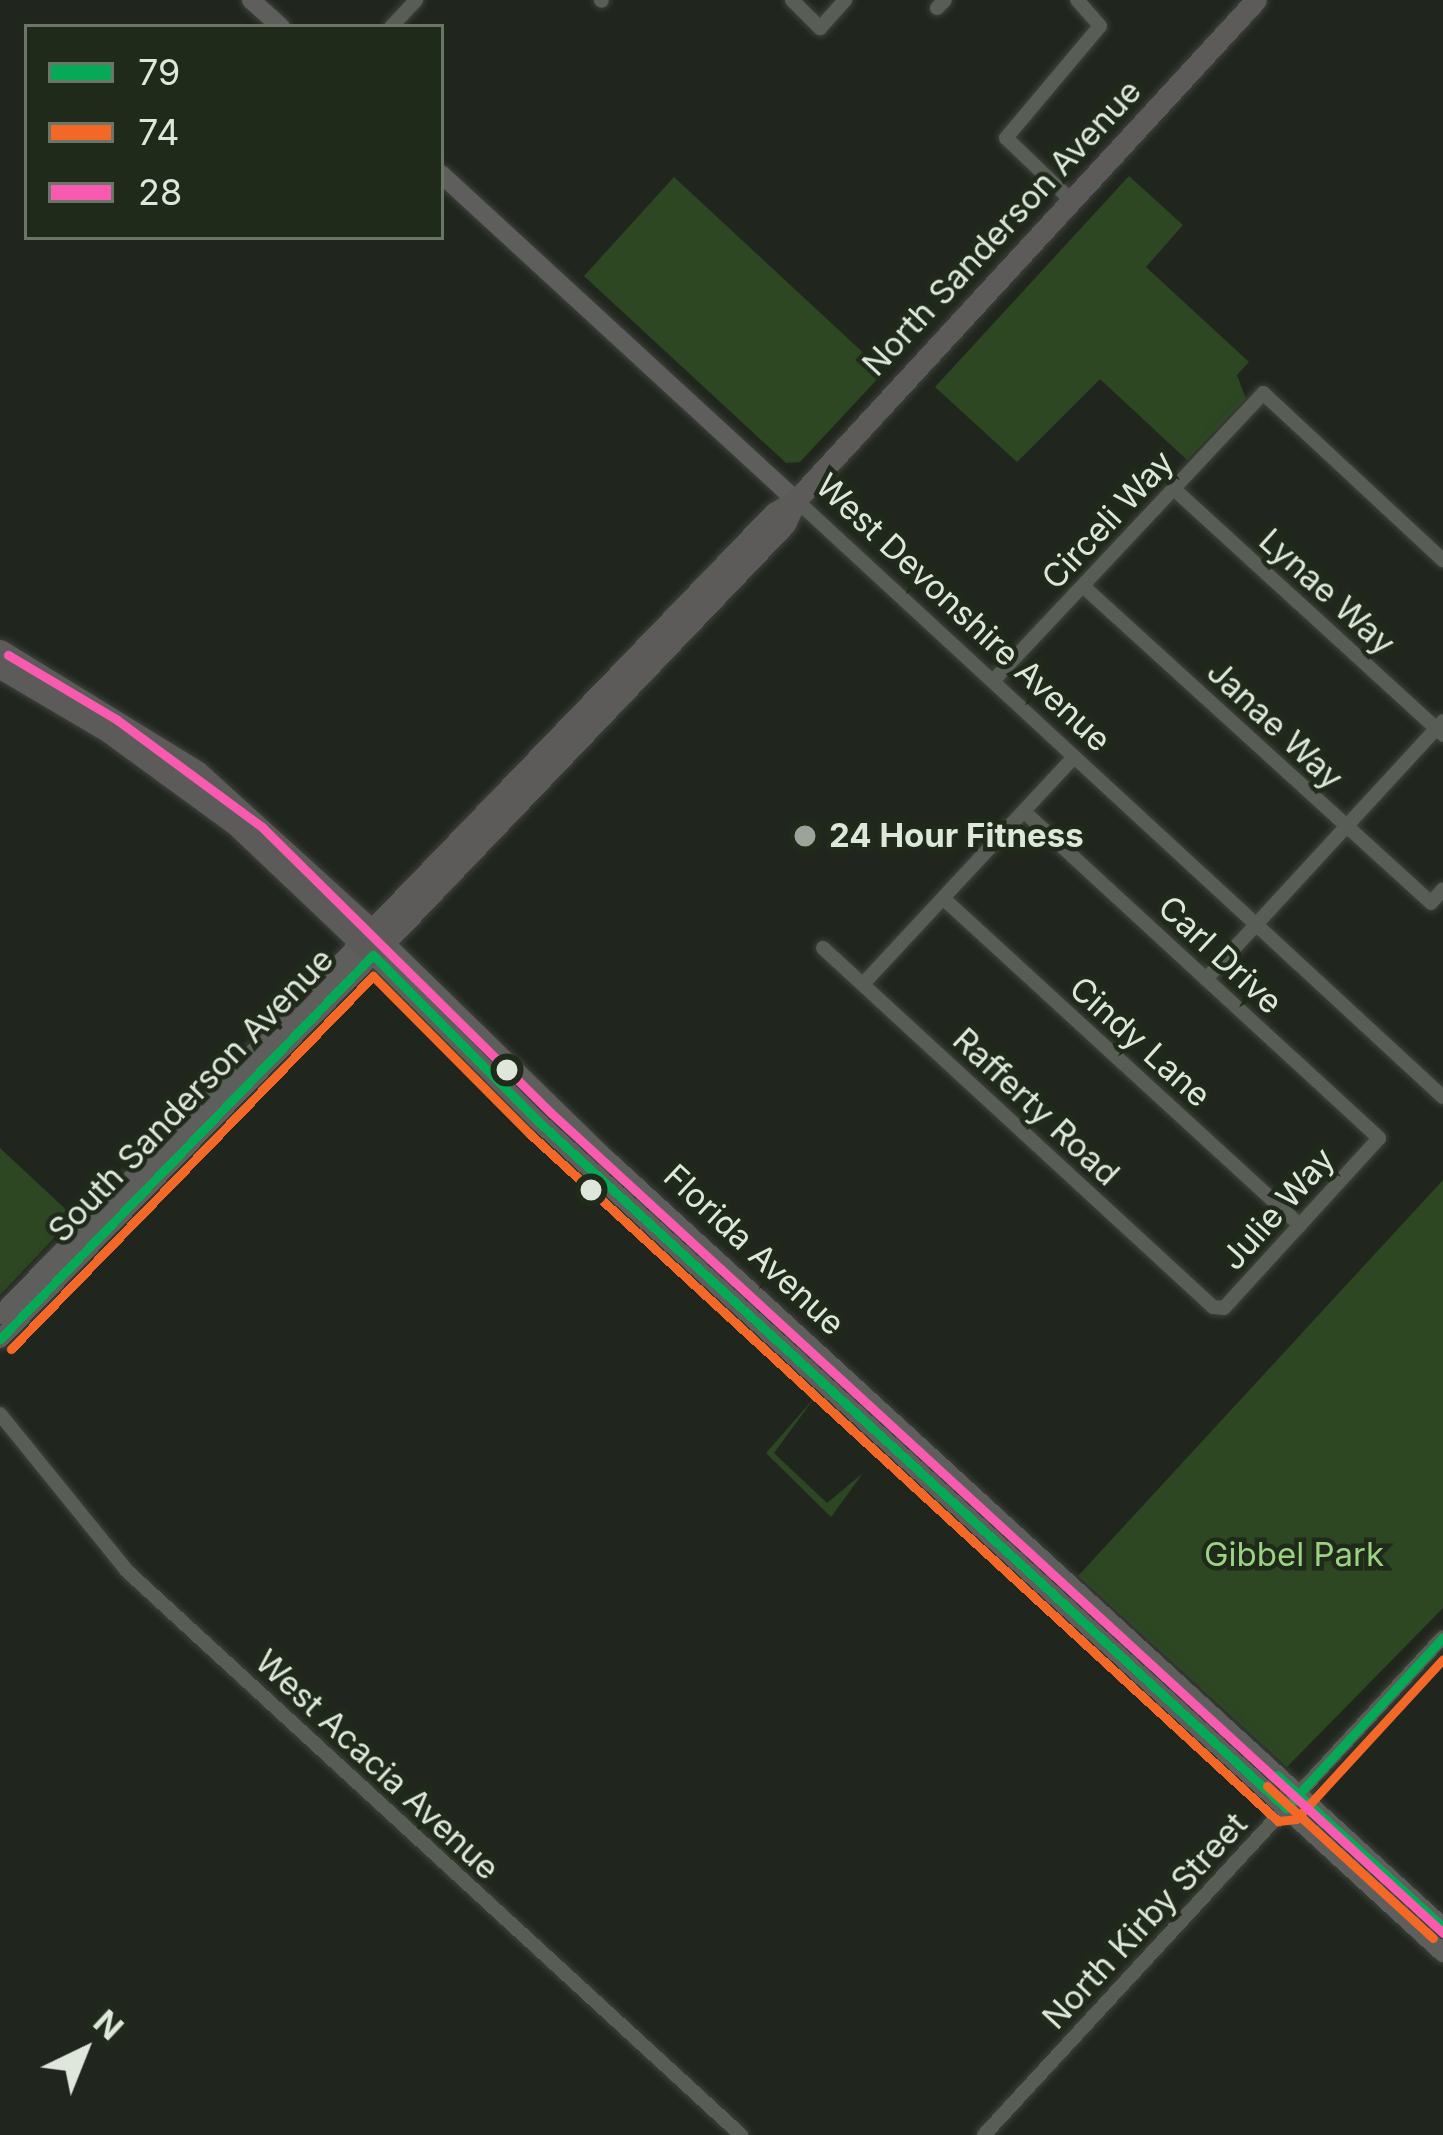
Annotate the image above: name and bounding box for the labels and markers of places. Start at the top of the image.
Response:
place label: 24 Hour Fitness [829,816,1084,856]
marker: 24 Hour Fitness [792,823,818,849]
unlabelled marker [496,1059,518,1081]
unlabelled marker [580,1179,602,1201]

